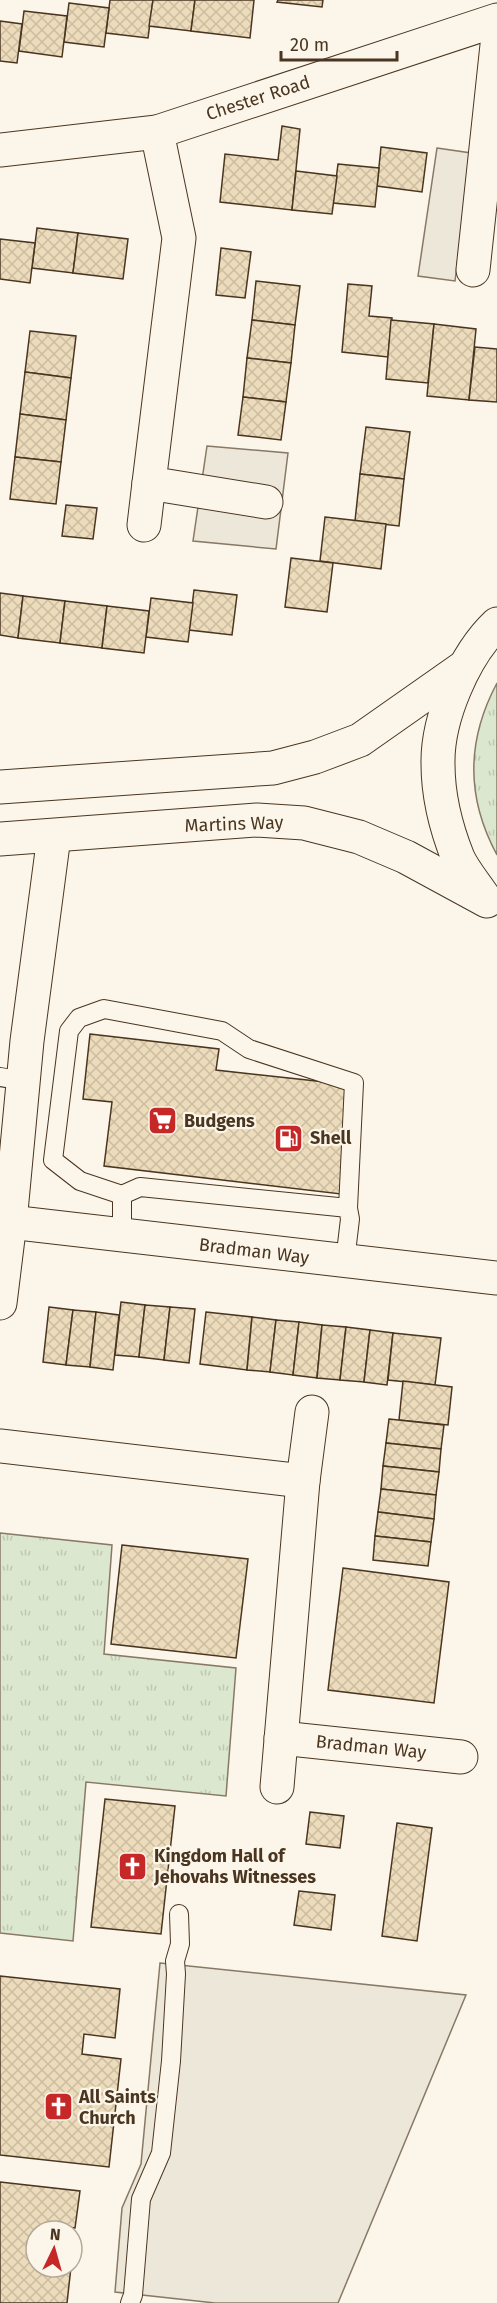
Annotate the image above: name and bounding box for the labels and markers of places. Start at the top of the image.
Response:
supermarket icon: Budgens [147,1105,179,1137]
place label: Budgens [184,1110,255,1132]
fuel station icon: Shell [273,1122,305,1154]
place label: Shell [310,1127,352,1149]
place label: Kingdom Hall of Jehovahs Witnesses [153,1845,316,1888]
church icon: Kingdom Hall of Jehovahs Witnesses [117,1850,149,1882]
place label: All Saints Church [78,2086,156,2129]
church icon: All Saints Church [42,2091,74,2123]

